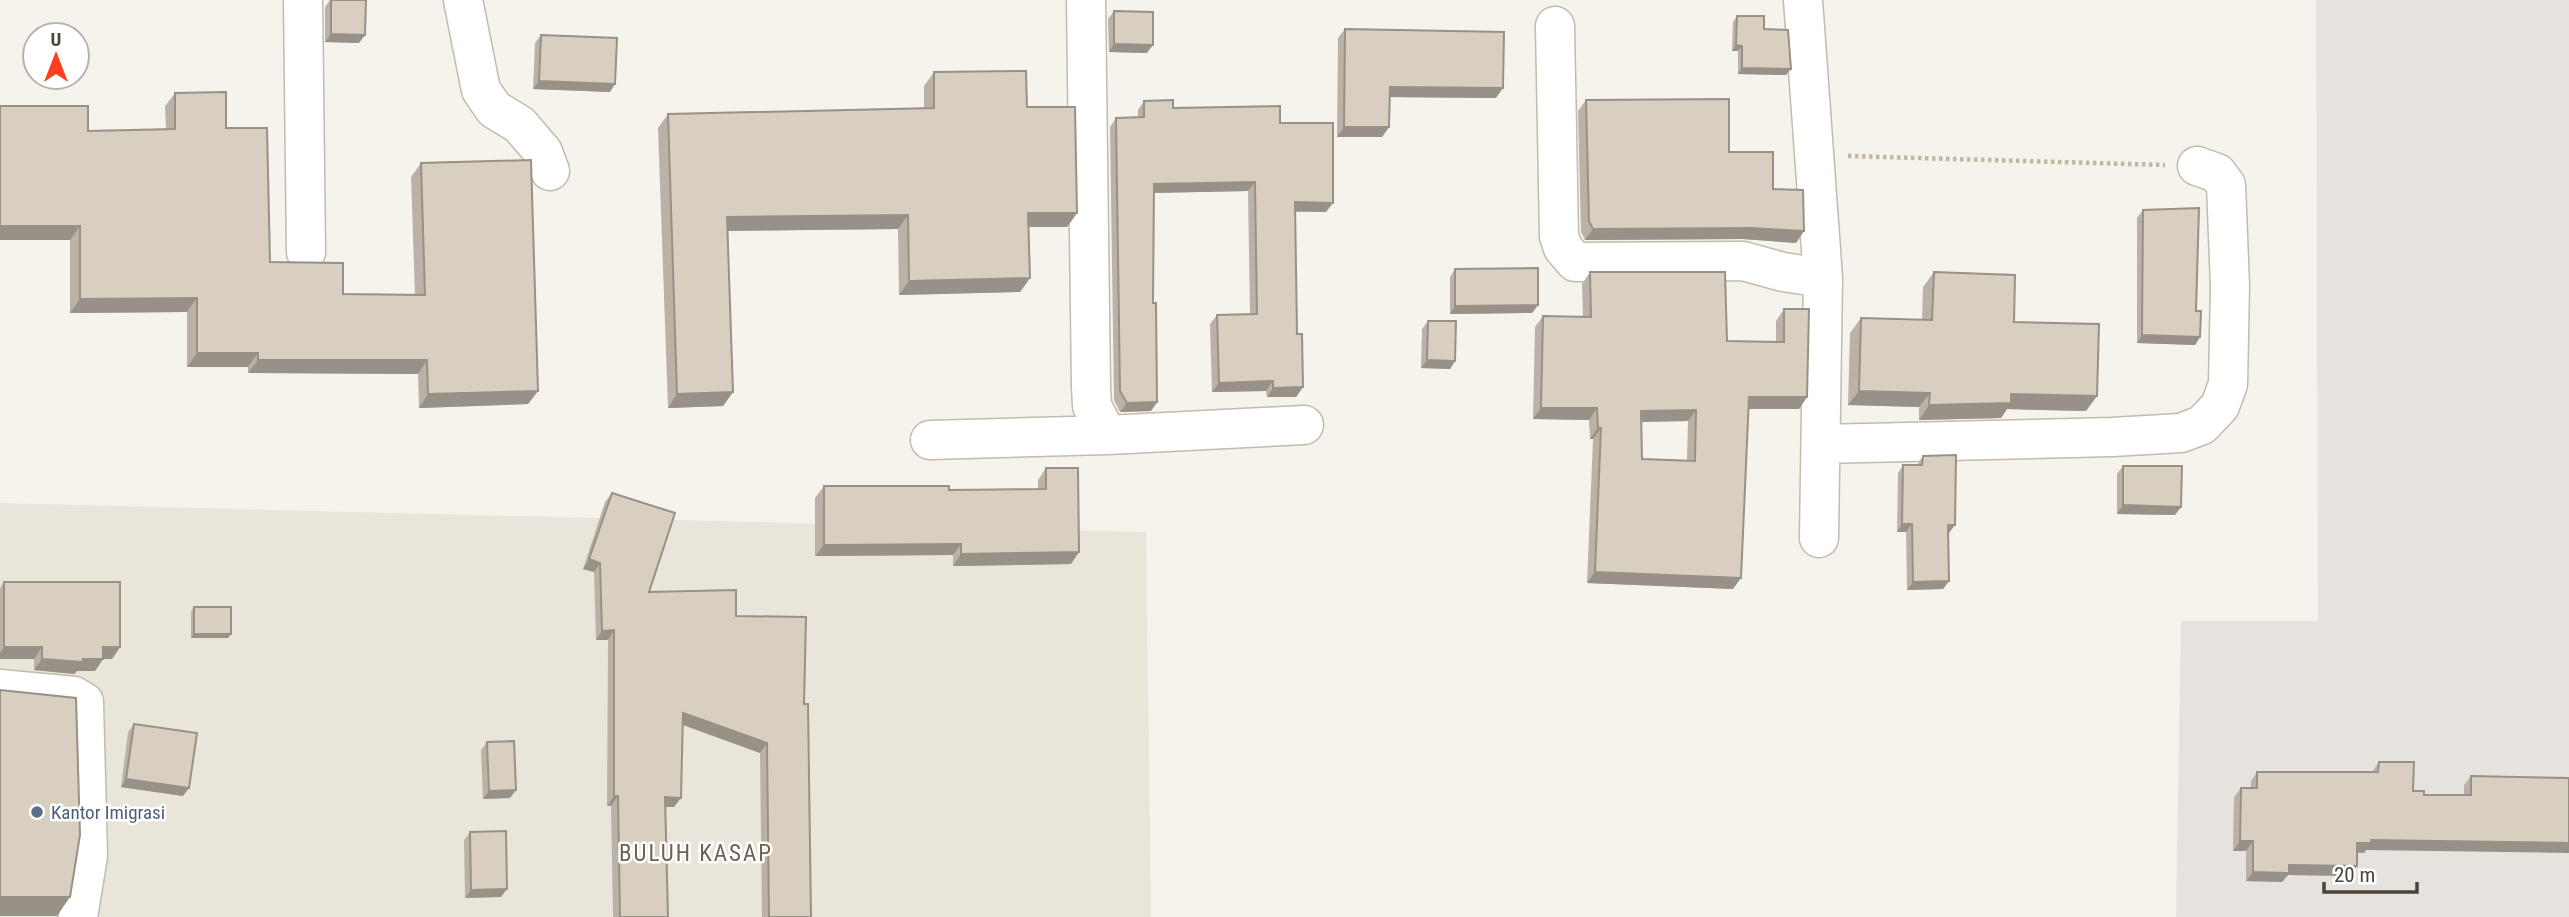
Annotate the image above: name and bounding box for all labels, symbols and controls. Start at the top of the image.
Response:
north arrow [21,21,91,91]
text: U [51,28,61,51]
place label: Kantor Imigrasi [51,801,165,824]
marker: Kantor Imigrasi [29,804,45,820]
district label: BULUH KASAP [619,840,773,867]
scale bar [2324,850,2417,894]
text: 20 m [2334,863,2375,887]

